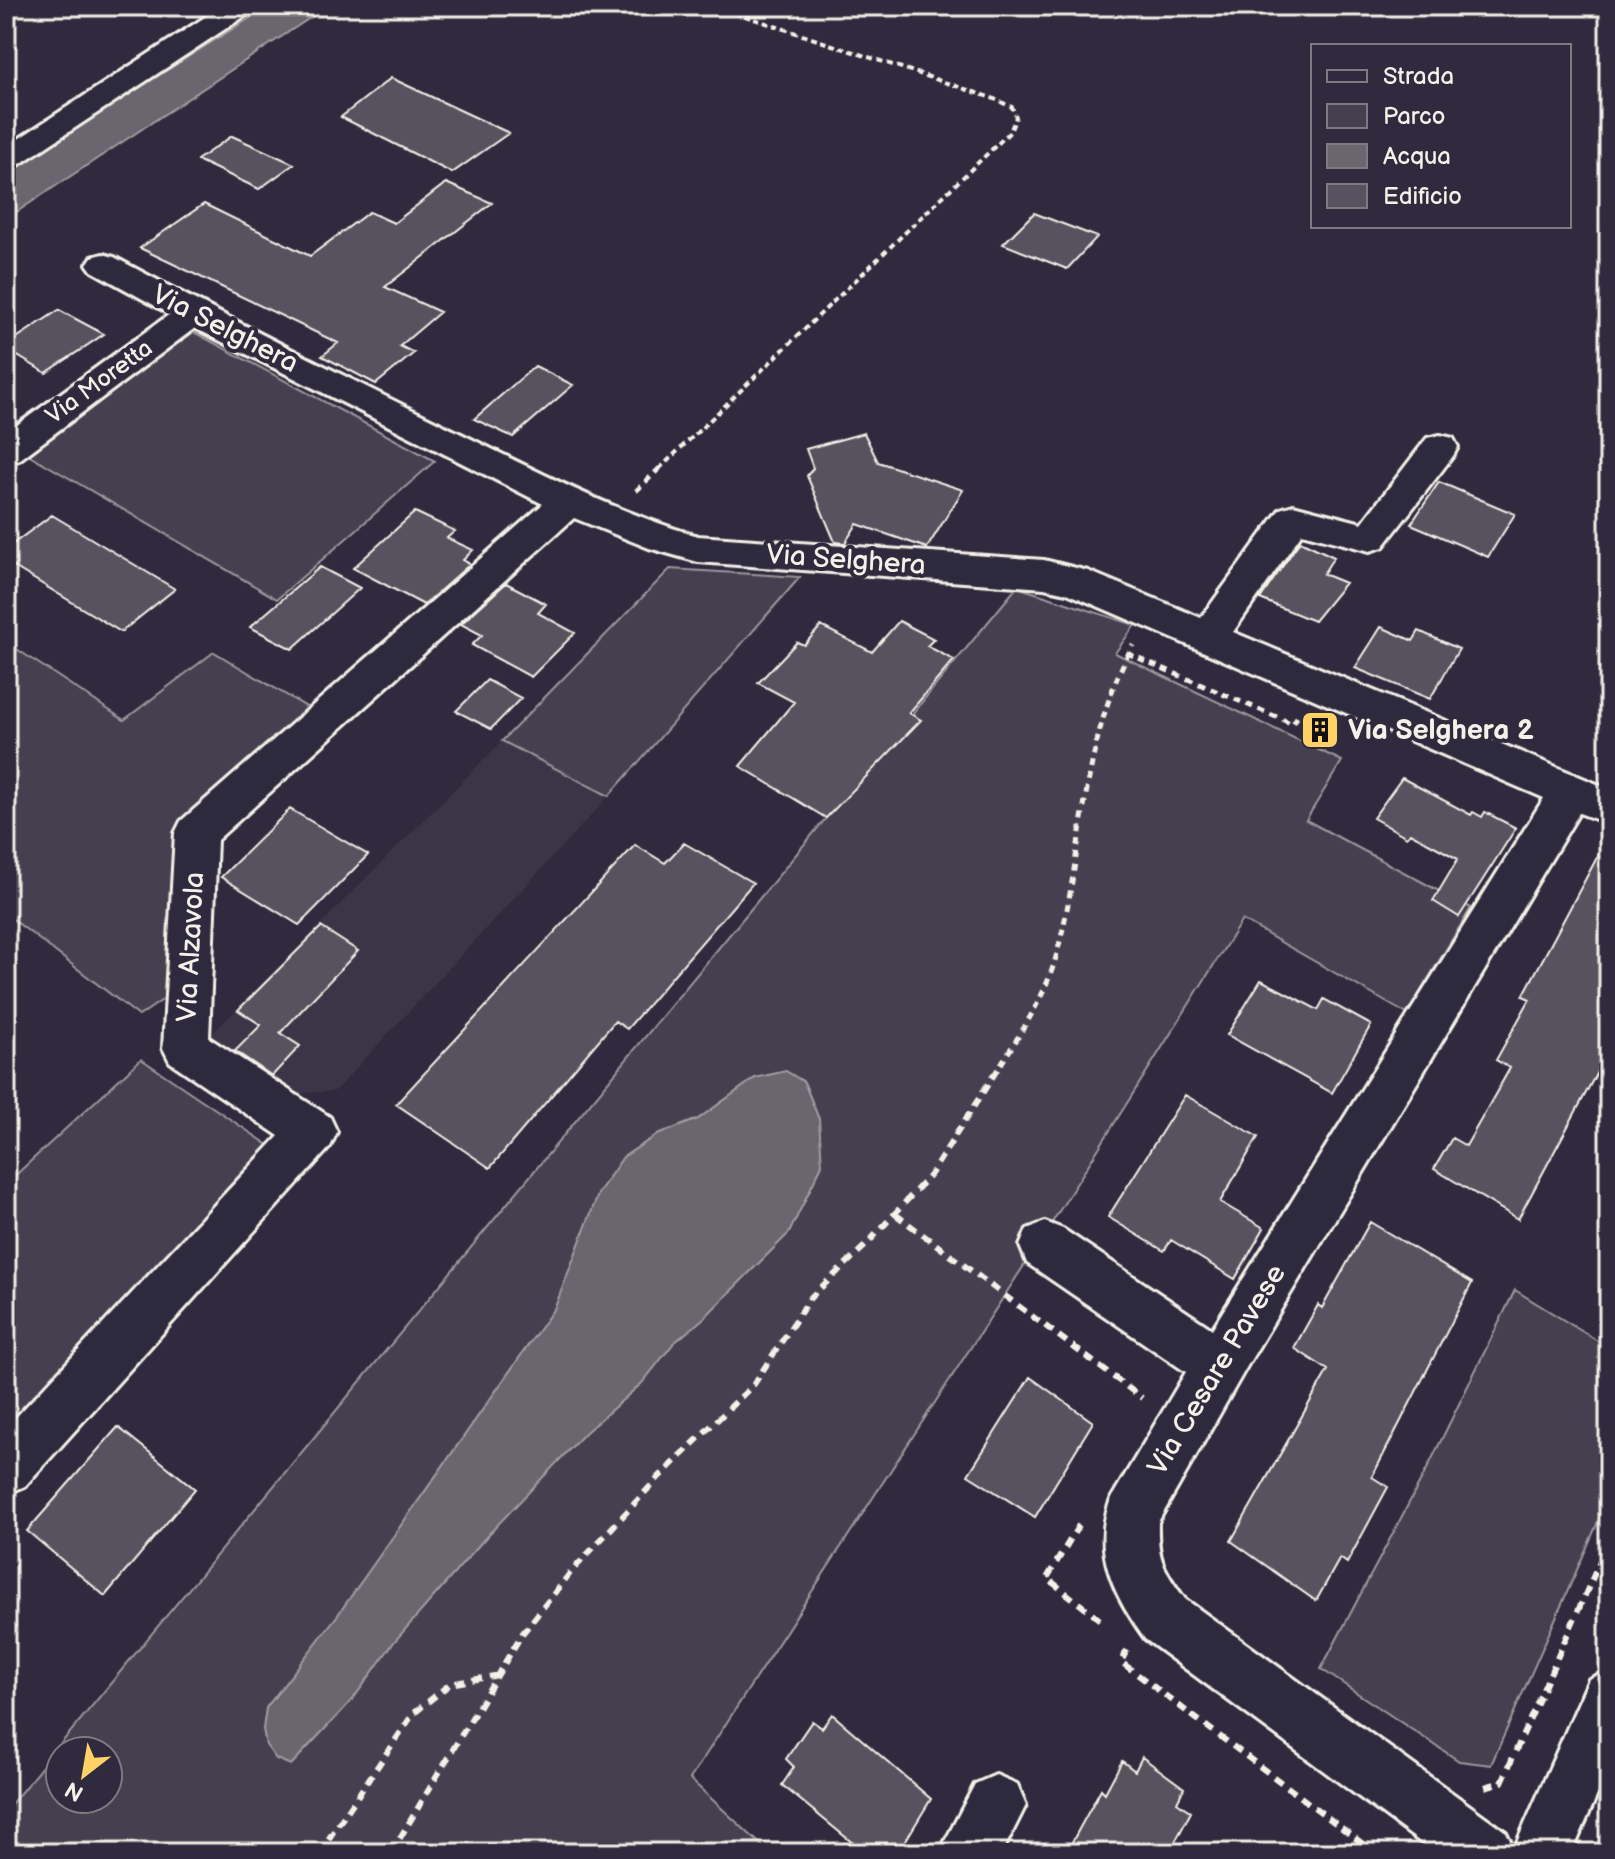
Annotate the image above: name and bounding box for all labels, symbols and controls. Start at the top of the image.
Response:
legend [1311,44,1571,228]
text: Strada [1383,62,1454,91]
text: Parco [1383,102,1445,131]
text: Acqua [1383,142,1451,171]
text: Edificio [1383,182,1462,211]
street label: Via Selghera [146,278,304,380]
street label: Via Moretta [40,334,158,430]
street label: Via Selghera [765,538,927,582]
building icon: Via Selghera 2 [1299,709,1341,751]
place label: Via Selghera 2 [1348,714,1534,747]
street label: Via Alzavola [171,871,211,1023]
street label: Via Cesare Pavese [1141,1259,1293,1481]
north arrow [44,1735,124,1815]
text: N [60,1775,89,1807]

